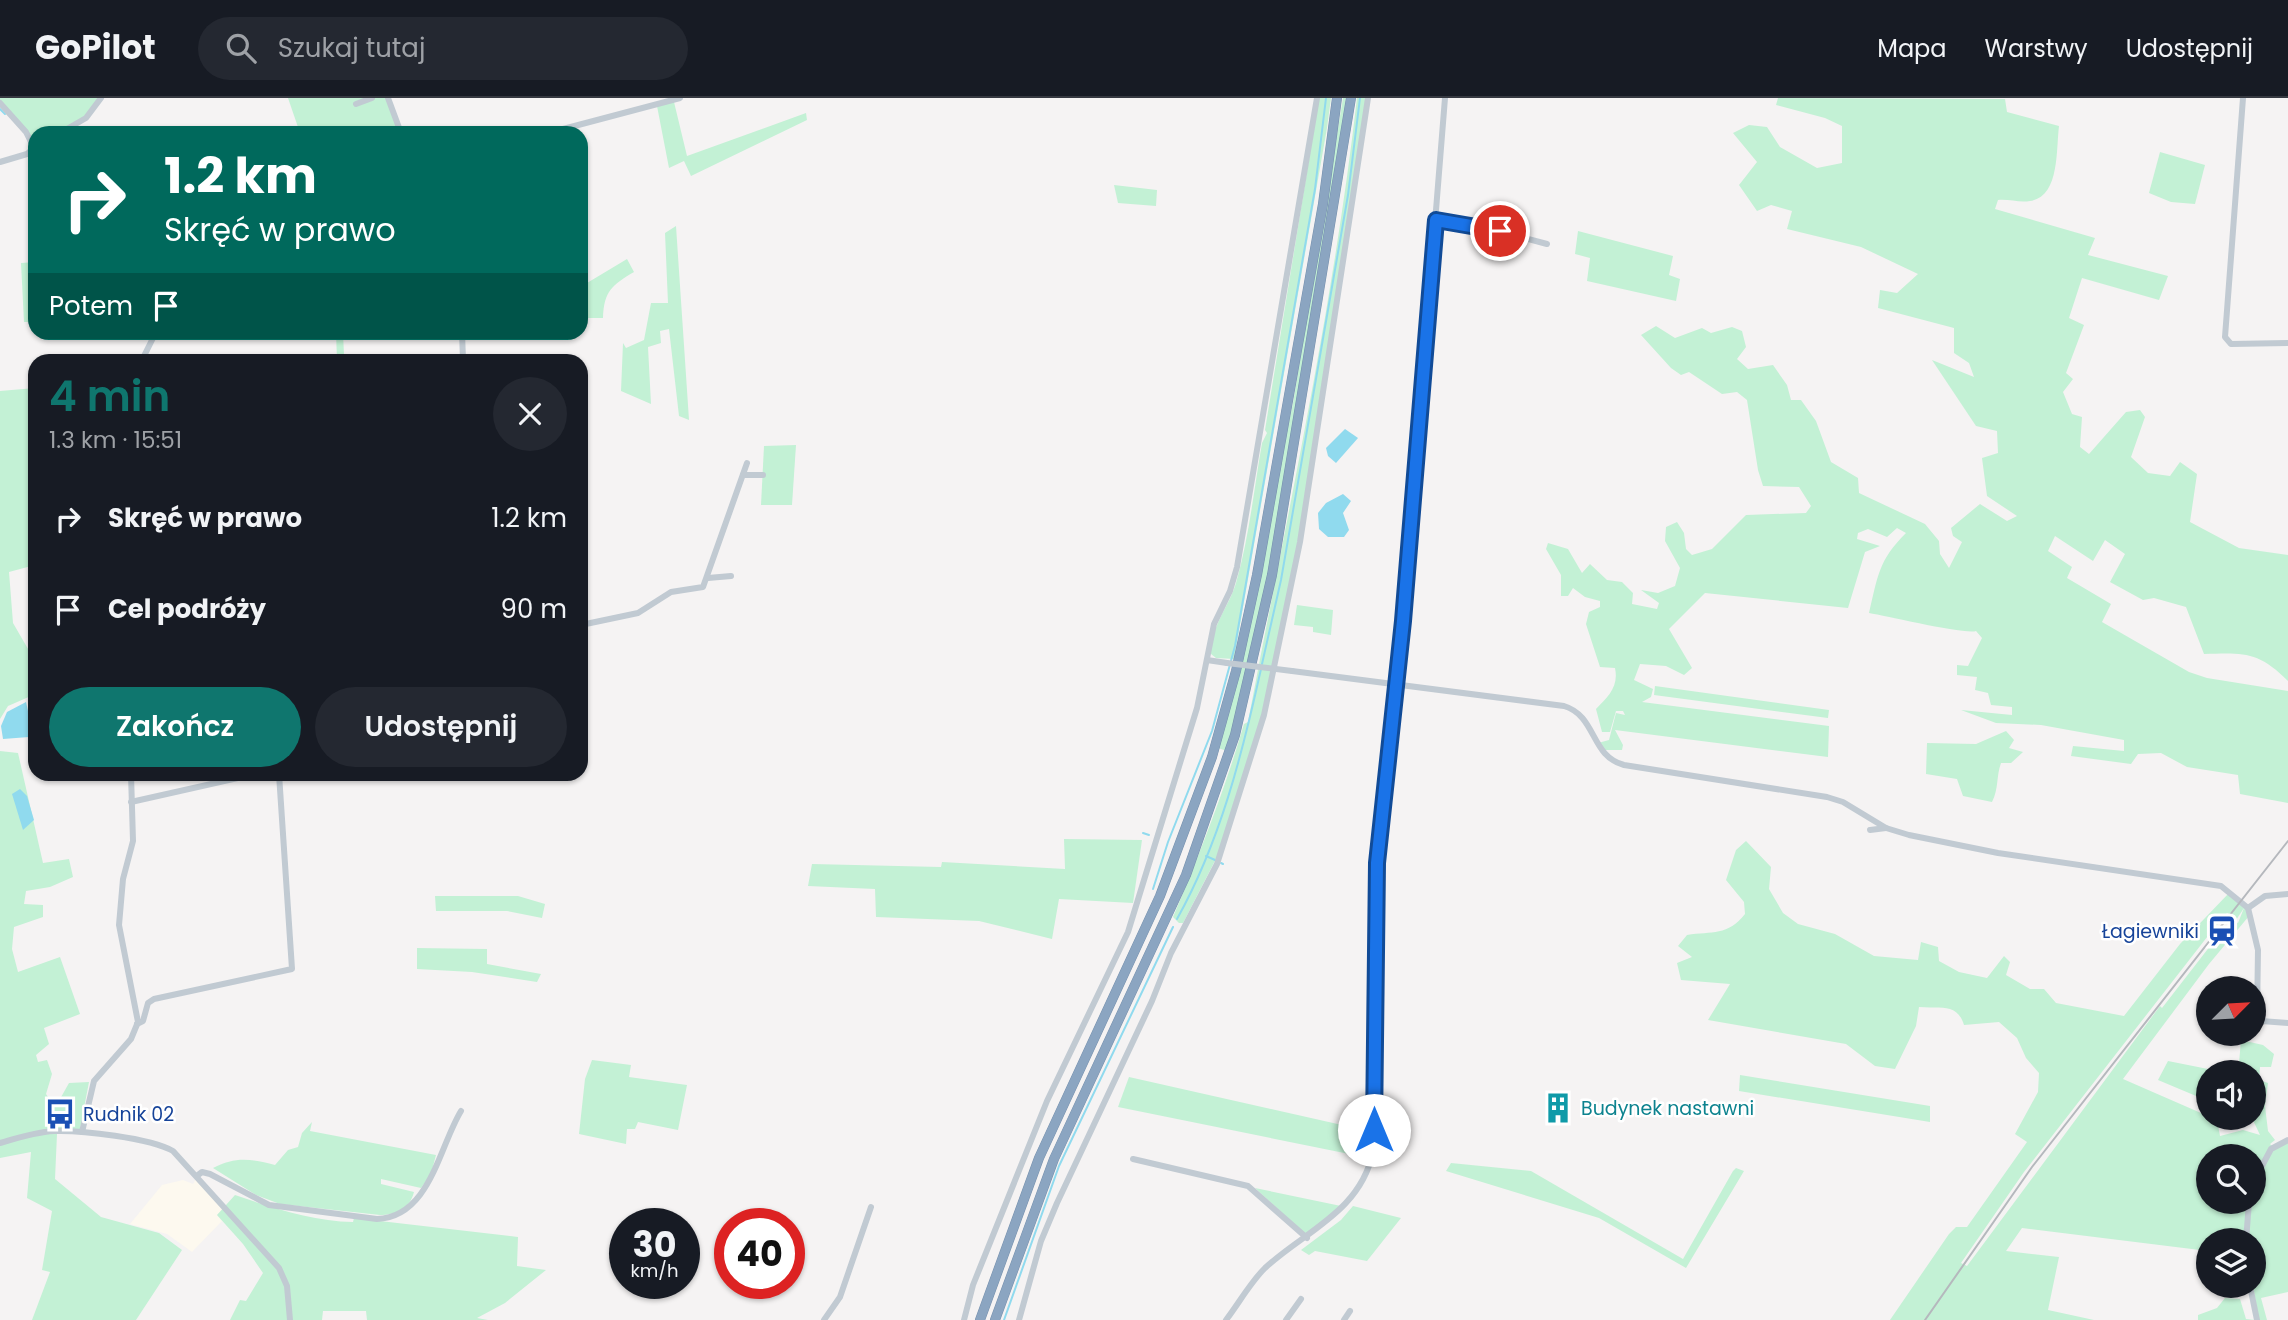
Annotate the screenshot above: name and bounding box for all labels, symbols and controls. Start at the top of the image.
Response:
search box [198,17,688,80]
text: GoPilot [35,24,156,71]
icon: search [222,29,260,67]
text: Szukaj tutaj [278,30,425,66]
text: Mapa [1877,32,1947,65]
text: Warstwy [1985,32,2088,65]
text: Udostępnij [2126,32,2253,65]
text: 1.2 km [164,142,317,210]
icon: right [49,154,140,245]
pin [1470,201,1530,261]
text: Skręć w prawo [164,207,396,252]
icon: arrive [1481,212,1519,250]
icon: arrive [147,287,185,325]
text: Potem [49,288,133,324]
text: 4 min [49,367,170,426]
button: close [493,377,567,451]
text: 1.3 km · 15:51 [49,424,182,456]
icon: right [49,500,87,538]
text: Skręć w prawo [108,500,302,536]
text: 1.2 km [491,500,567,536]
icon: arrive [49,591,87,629]
text: Cel podróży [108,591,266,627]
text: 90 m [501,591,567,627]
button: Zakończ [49,687,301,767]
button: Udostępnij [315,687,567,767]
station icon: Łagiewniki [2205,914,2239,948]
place label: Łagiewniki [2102,918,2199,945]
north arrow [2196,976,2266,1046]
map controls [2196,976,2266,1298]
button: sound [2196,1060,2266,1130]
building icon: Budynek nastawni [1541,1091,1575,1125]
position arrow [1337,1093,1411,1167]
place label: Budynek nastawni [1581,1095,1754,1122]
bus stop icon: Rudnik 02 [43,1097,77,1131]
place label: Rudnik 02 [83,1101,174,1128]
button: search [2196,1144,2266,1214]
speed limit sign: 40 [714,1208,805,1299]
text: 30 [633,1220,677,1269]
button: layers [2196,1228,2266,1298]
text: km/h [631,1258,678,1283]

